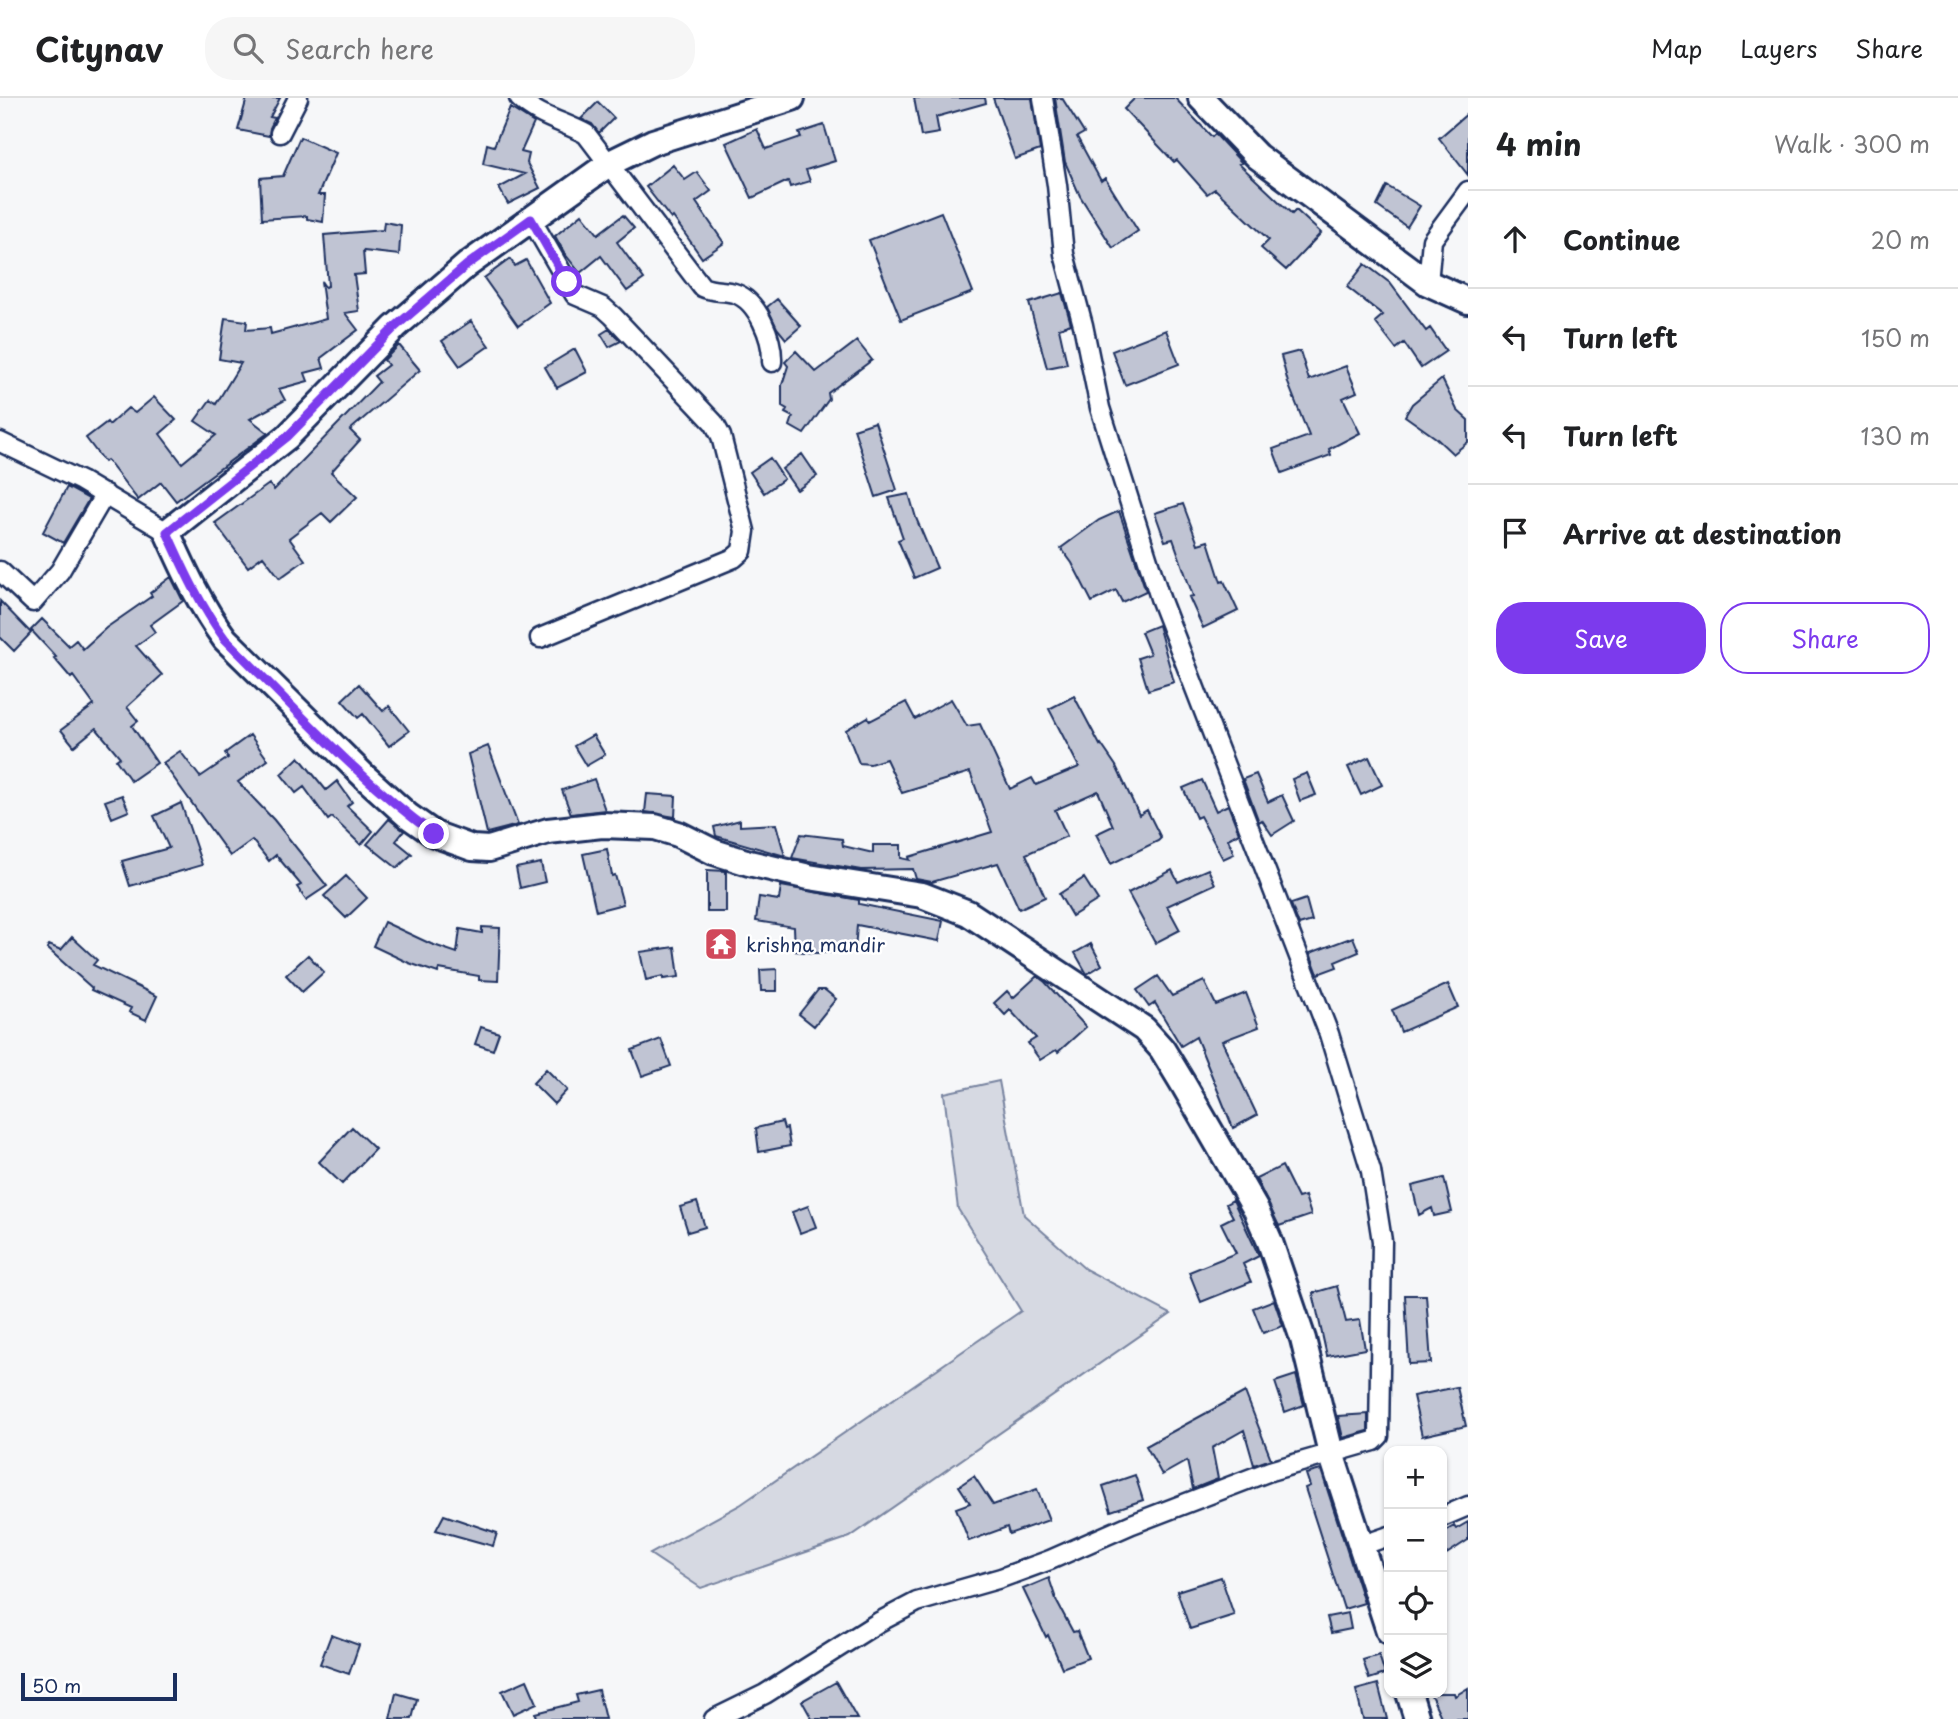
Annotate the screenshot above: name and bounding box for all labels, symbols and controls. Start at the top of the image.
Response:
search box [205,17,695,80]
text: Citynav [35,23,163,73]
icon: search [229,29,267,67]
text: Search here [285,29,434,68]
text: Map [1651,30,1702,66]
text: Layers [1740,30,1817,66]
text: Share [1855,30,1923,66]
text: 4 min [1496,121,1582,166]
text: Walk · 300 m [1774,126,1930,161]
icon: ahead [1496,220,1534,258]
text: Continue [1563,220,1680,259]
text: 20 m [1871,222,1930,257]
route start [551,266,582,297]
icon: left [1496,318,1534,356]
text: Turn left [1563,318,1678,357]
text: 150 m [1861,320,1930,355]
icon: left [1496,416,1534,454]
text: Turn left [1563,416,1678,455]
text: 130 m [1860,418,1930,453]
icon: arrive [1496,514,1534,552]
text: Arrive at destination [1563,514,1842,553]
button: Save [1496,602,1706,674]
button: Share [1720,602,1930,674]
route end [418,818,449,849]
temple icon: krishna mandir [702,925,740,963]
place label: krishna mandir [746,930,885,958]
map controls [1384,1446,1447,1698]
button: + [1384,1446,1447,1509]
button: − [1384,1509,1447,1572]
button: locate [1384,1572,1447,1635]
button: layers [1384,1635,1447,1698]
scale bar [21,1670,177,1702]
text: 50 m [32,1671,81,1699]

